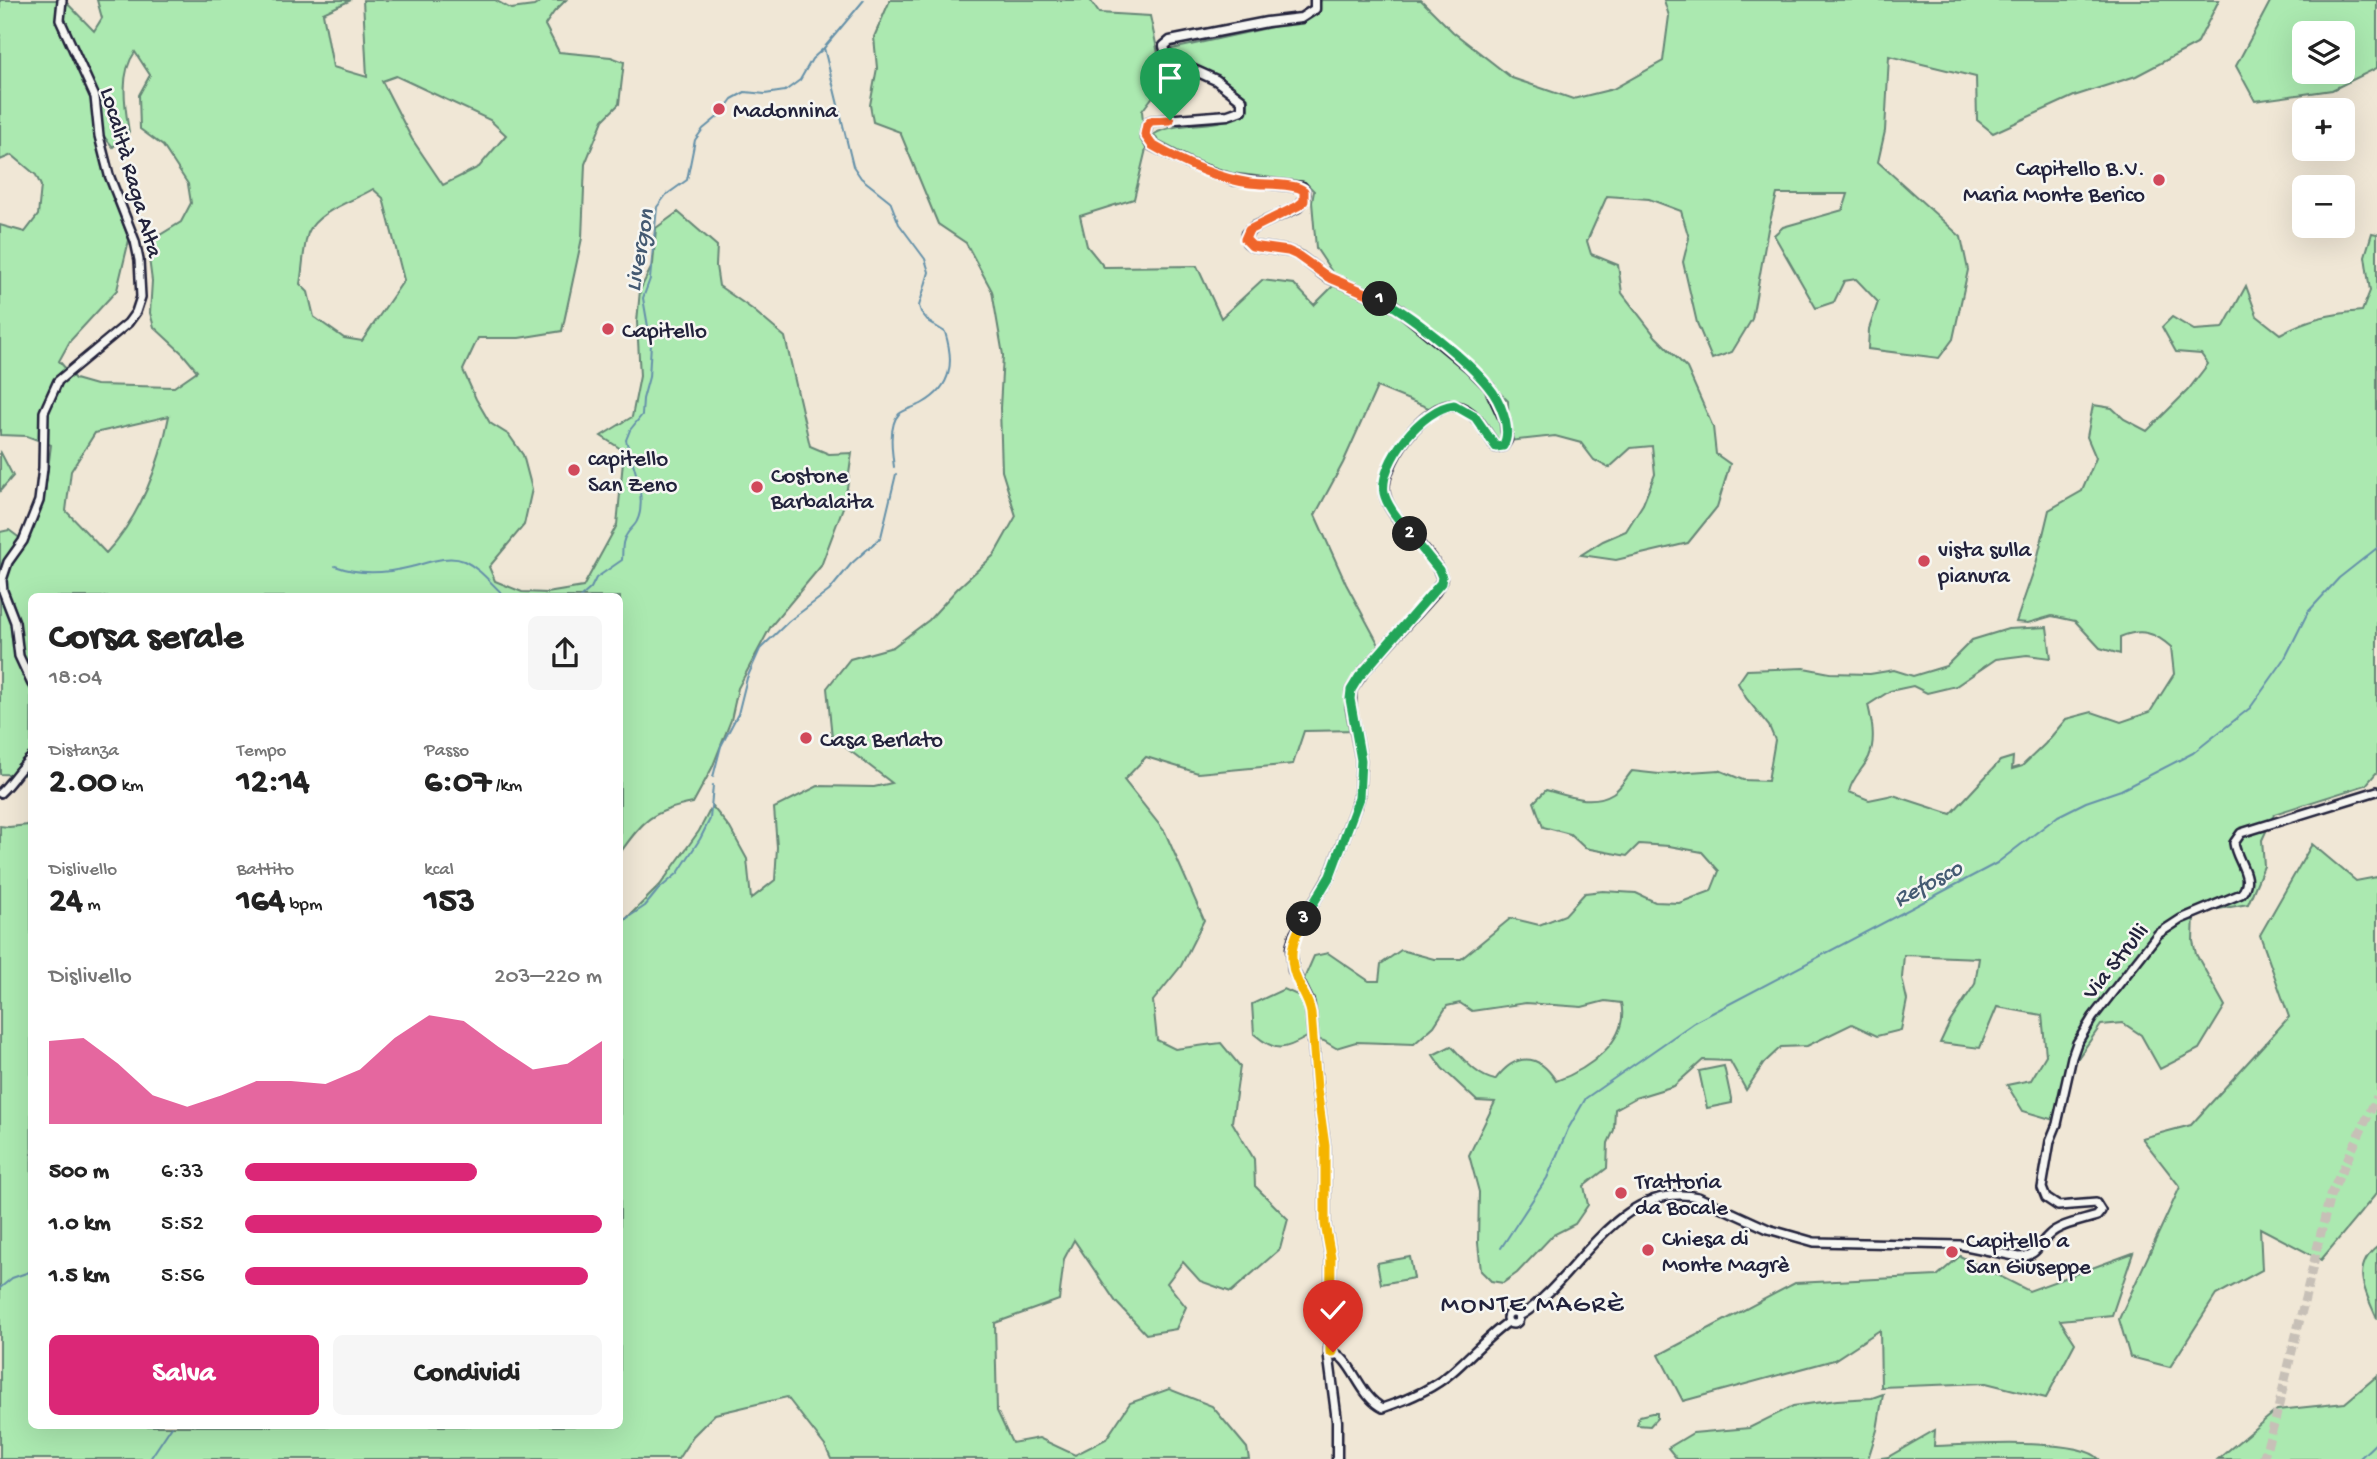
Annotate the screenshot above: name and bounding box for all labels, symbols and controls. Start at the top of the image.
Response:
map controls [2292,21,2355,238]
button: layers [2292,21,2355,84]
pin [1140,48,1200,120]
icon: arrive [1151,59,1189,97]
street label: Località Raga Alta [92,85,167,262]
button: + [2292,98,2355,161]
place label: Madonnina [733,99,839,126]
marker: Madonnina [711,101,727,117]
place label: Capitello B.V. Maria Monte Berico [1963,157,2145,210]
marker: Capitello B.V. Maria Monte Berico [2151,172,2167,188]
button: − [2292,175,2355,238]
water label: Livergon [620,207,663,294]
pin: 1 [1362,282,1398,316]
text: 1 [1376,287,1383,310]
place label: Capitello [622,319,707,346]
marker: Capitello [600,321,616,337]
place label: capitello San Zeno [588,447,677,500]
marker: capitello San Zeno [566,462,582,478]
place label: Costone Barbalaita [770,464,875,517]
marker: Costone Barbalaita [749,479,765,495]
pin: 2 [1392,516,1428,552]
text: 2 [1405,522,1414,545]
place label: vista sulla pianura [1937,538,2033,591]
marker: vista sulla pianura [1916,553,1932,569]
button: share [528,616,602,690]
text: Corsa serale [49,617,243,661]
text: 18:04 [49,665,102,692]
place label: Casa Berlato [820,728,943,755]
marker: Casa Berlato [798,730,814,746]
text: Distanza [49,740,119,763]
text: Tempo [237,740,286,763]
text: Passo [424,740,469,763]
text: 2.00 [49,763,117,804]
text: 12:14 [237,763,310,804]
text: 6:07 [424,763,491,804]
text: km [117,775,143,798]
text: /km [491,775,522,798]
water label: Refosco [1889,854,1970,915]
text: Dislivello [49,859,117,882]
text: Battito [237,859,294,882]
text: kcal [424,859,454,882]
text: 24 [49,882,83,923]
text: 164 [237,882,285,923]
text: 153 [424,882,475,923]
text: m [83,894,101,917]
text: bpm [285,894,322,917]
pin: 3 [1286,902,1322,936]
text: 3 [1299,907,1308,930]
street label: Via Strulli [2077,919,2156,1006]
text: Dislivello [49,964,132,991]
text: 203–220 m [494,964,602,991]
text: 500 m [49,1159,109,1186]
text: 6:33 [161,1159,204,1186]
place label: Trattoria da Bocale [1633,1170,1729,1223]
marker: Trattoria da Bocale [1613,1185,1629,1201]
text: 1.0 km [49,1211,111,1238]
text: 5:52 [161,1211,204,1238]
place label: Chiesa di Monte Magrè [1662,1227,1790,1280]
place label: Capitello a San Giuseppe [1966,1229,2092,1282]
marker: Chiesa di Monte Magrè [1640,1242,1656,1258]
marker: Capitello a San Giuseppe [1944,1244,1960,1260]
text: 1.5 km [49,1263,110,1290]
text: 5:56 [161,1263,204,1290]
pin [1303,1280,1363,1352]
icon: check [1314,1291,1352,1329]
district label: MONTE MAGRÈ [1441,1291,1625,1322]
button: Salva [49,1335,319,1415]
button: Condividi [333,1335,602,1415]

